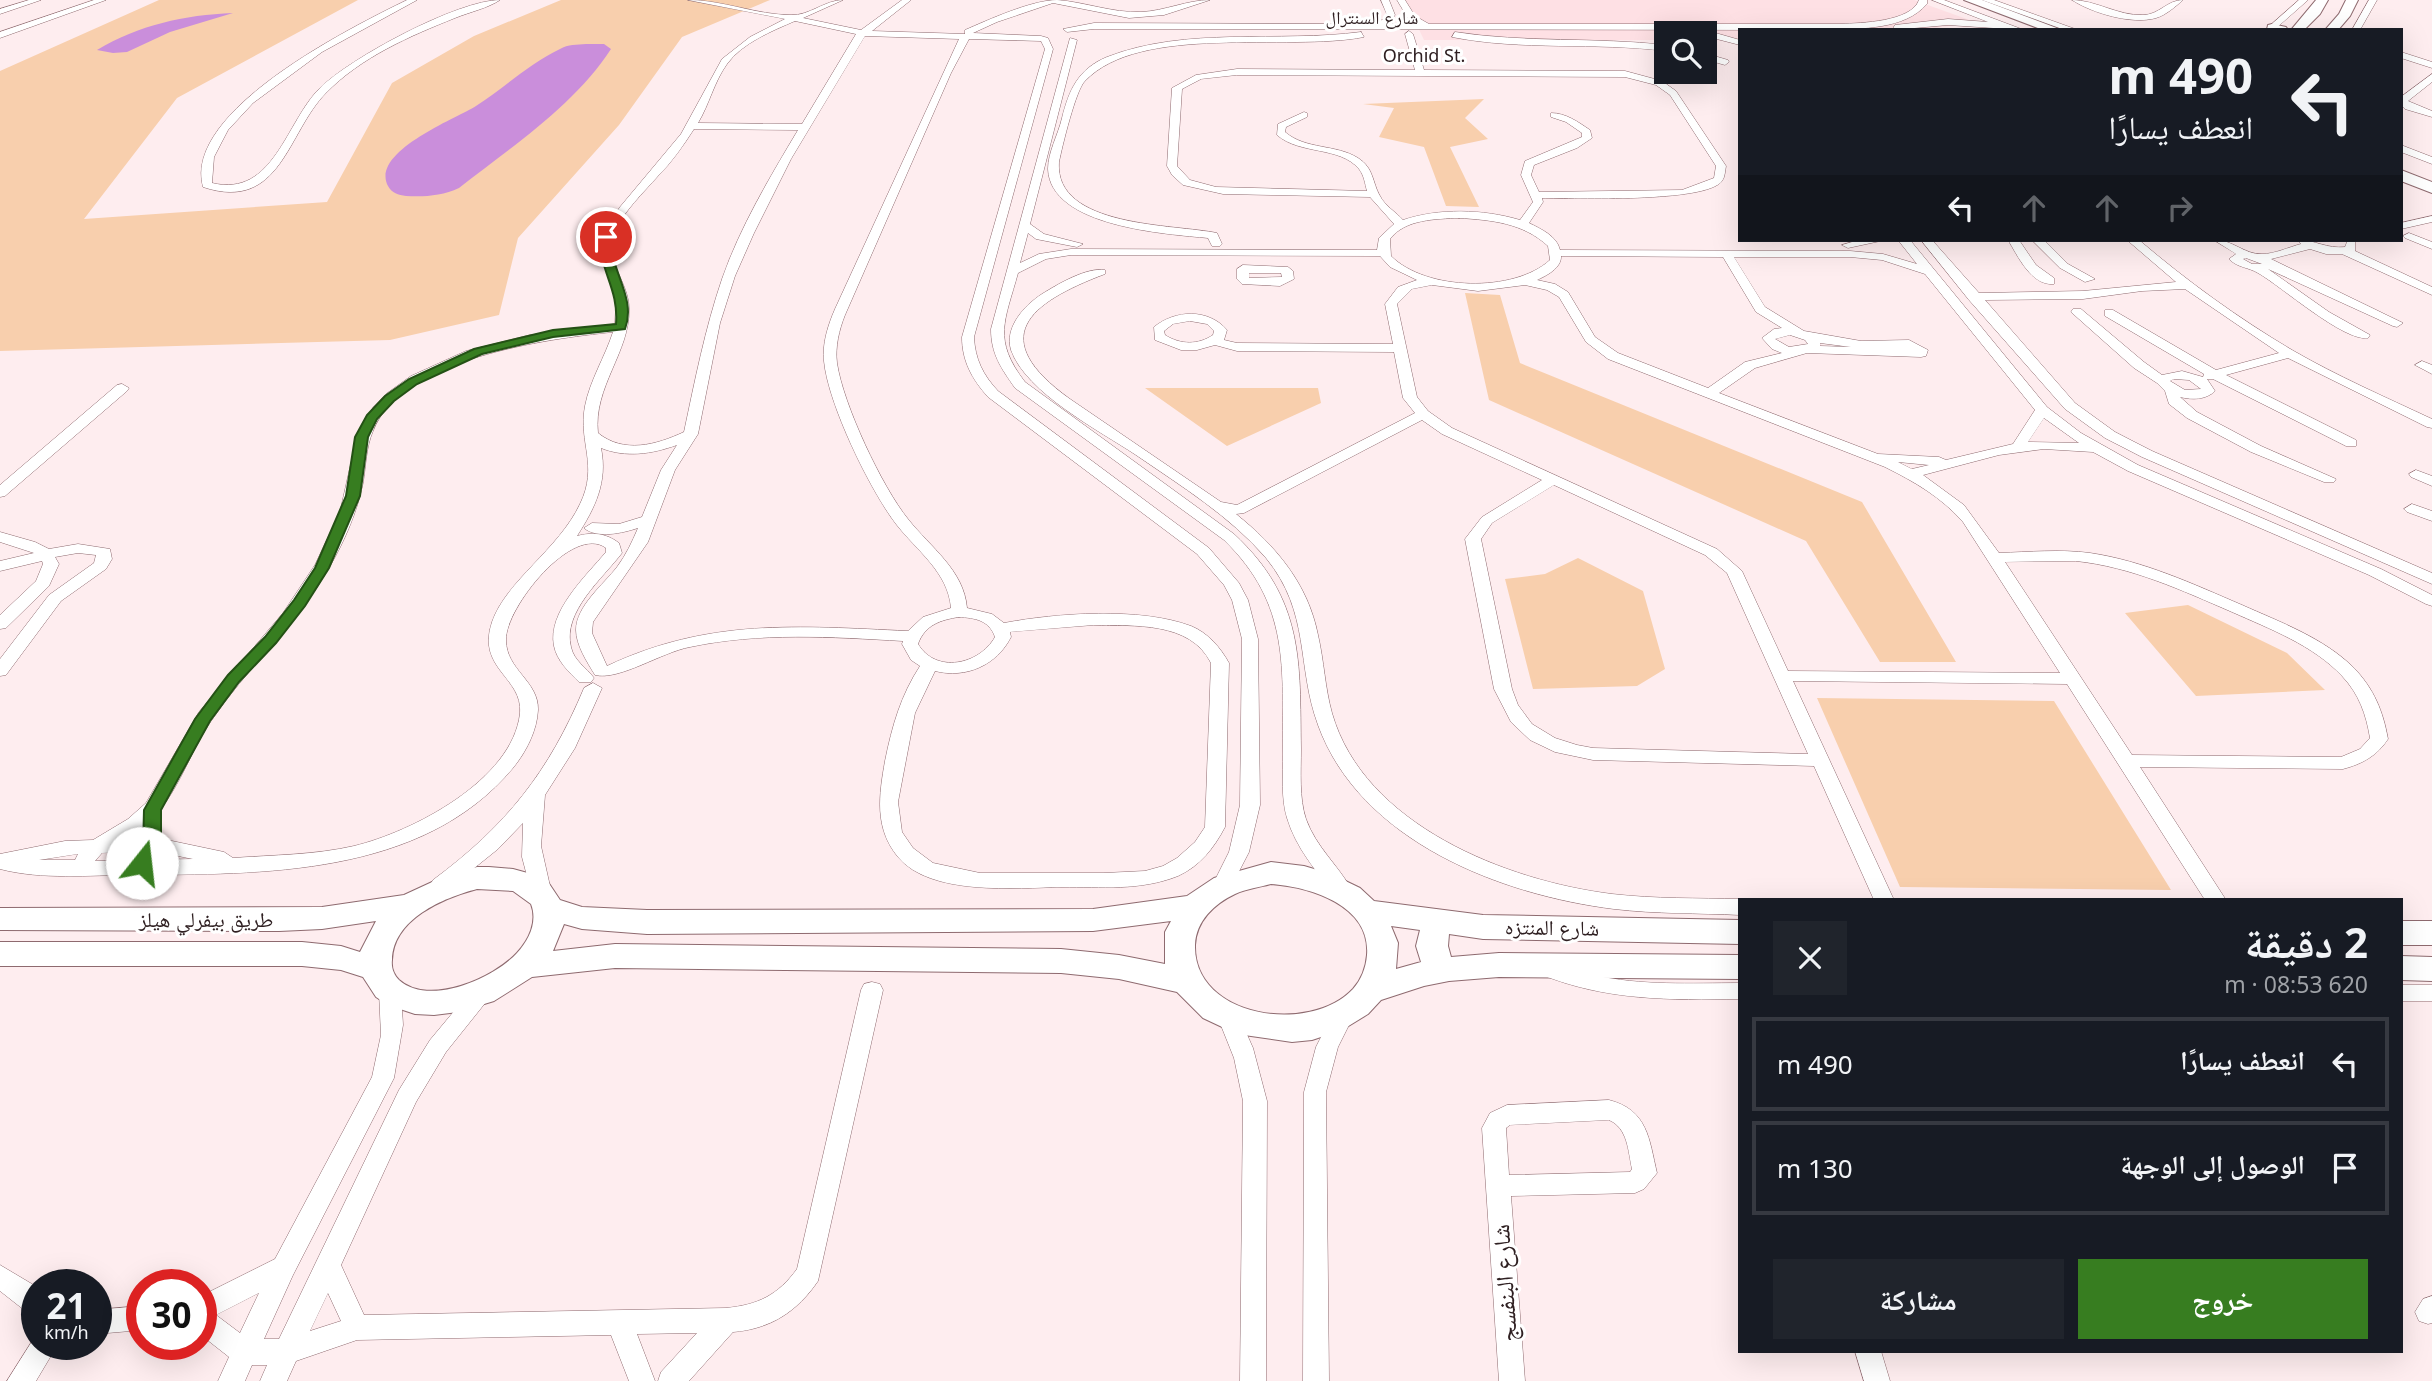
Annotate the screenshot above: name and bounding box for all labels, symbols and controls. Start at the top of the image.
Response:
street label: شارع السنترال [1326,5,1418,29]
map controls [1654,21,1717,84]
button: search [1654,21,1717,84]
text: 490 m [2108,42,2253,108]
street label: Orchid St. [1383,43,1465,67]
icon: left [2277,56,2368,147]
text: انعطف يسارًا [2108,105,2253,148]
icon: left [1942,189,1980,227]
icon: ahead [2015,189,2053,227]
icon: ahead [2088,189,2126,227]
icon: right [2161,189,2199,227]
pin [576,207,636,267]
icon: arrive [587,218,625,256]
position arrow [105,826,179,900]
street label: طريق بيفرلي هيلز [138,905,273,936]
street label: شارع المنتزه [1505,912,1599,942]
text: 2 دقيقة [2245,913,2368,970]
button: close [1773,921,1847,995]
text: 620 m · 08:53 [2224,968,2368,1000]
text: انعطف يسارًا [2180,1042,2305,1078]
icon: left [2326,1045,2364,1083]
text: 490 m [1777,1046,1853,1082]
text: الوصول إلى الوجهة [2121,1146,2305,1182]
icon: arrive [2326,1149,2364,1187]
text: 130 m [1777,1150,1853,1186]
street label: شارع البنفسج [1483,1223,1524,1343]
button: مشاركة [1773,1259,2064,1339]
button: خروج [2078,1259,2368,1339]
speed limit sign: 30 [126,1269,217,1360]
text: 21 [46,1282,87,1329]
text: km/h [44,1320,89,1344]

